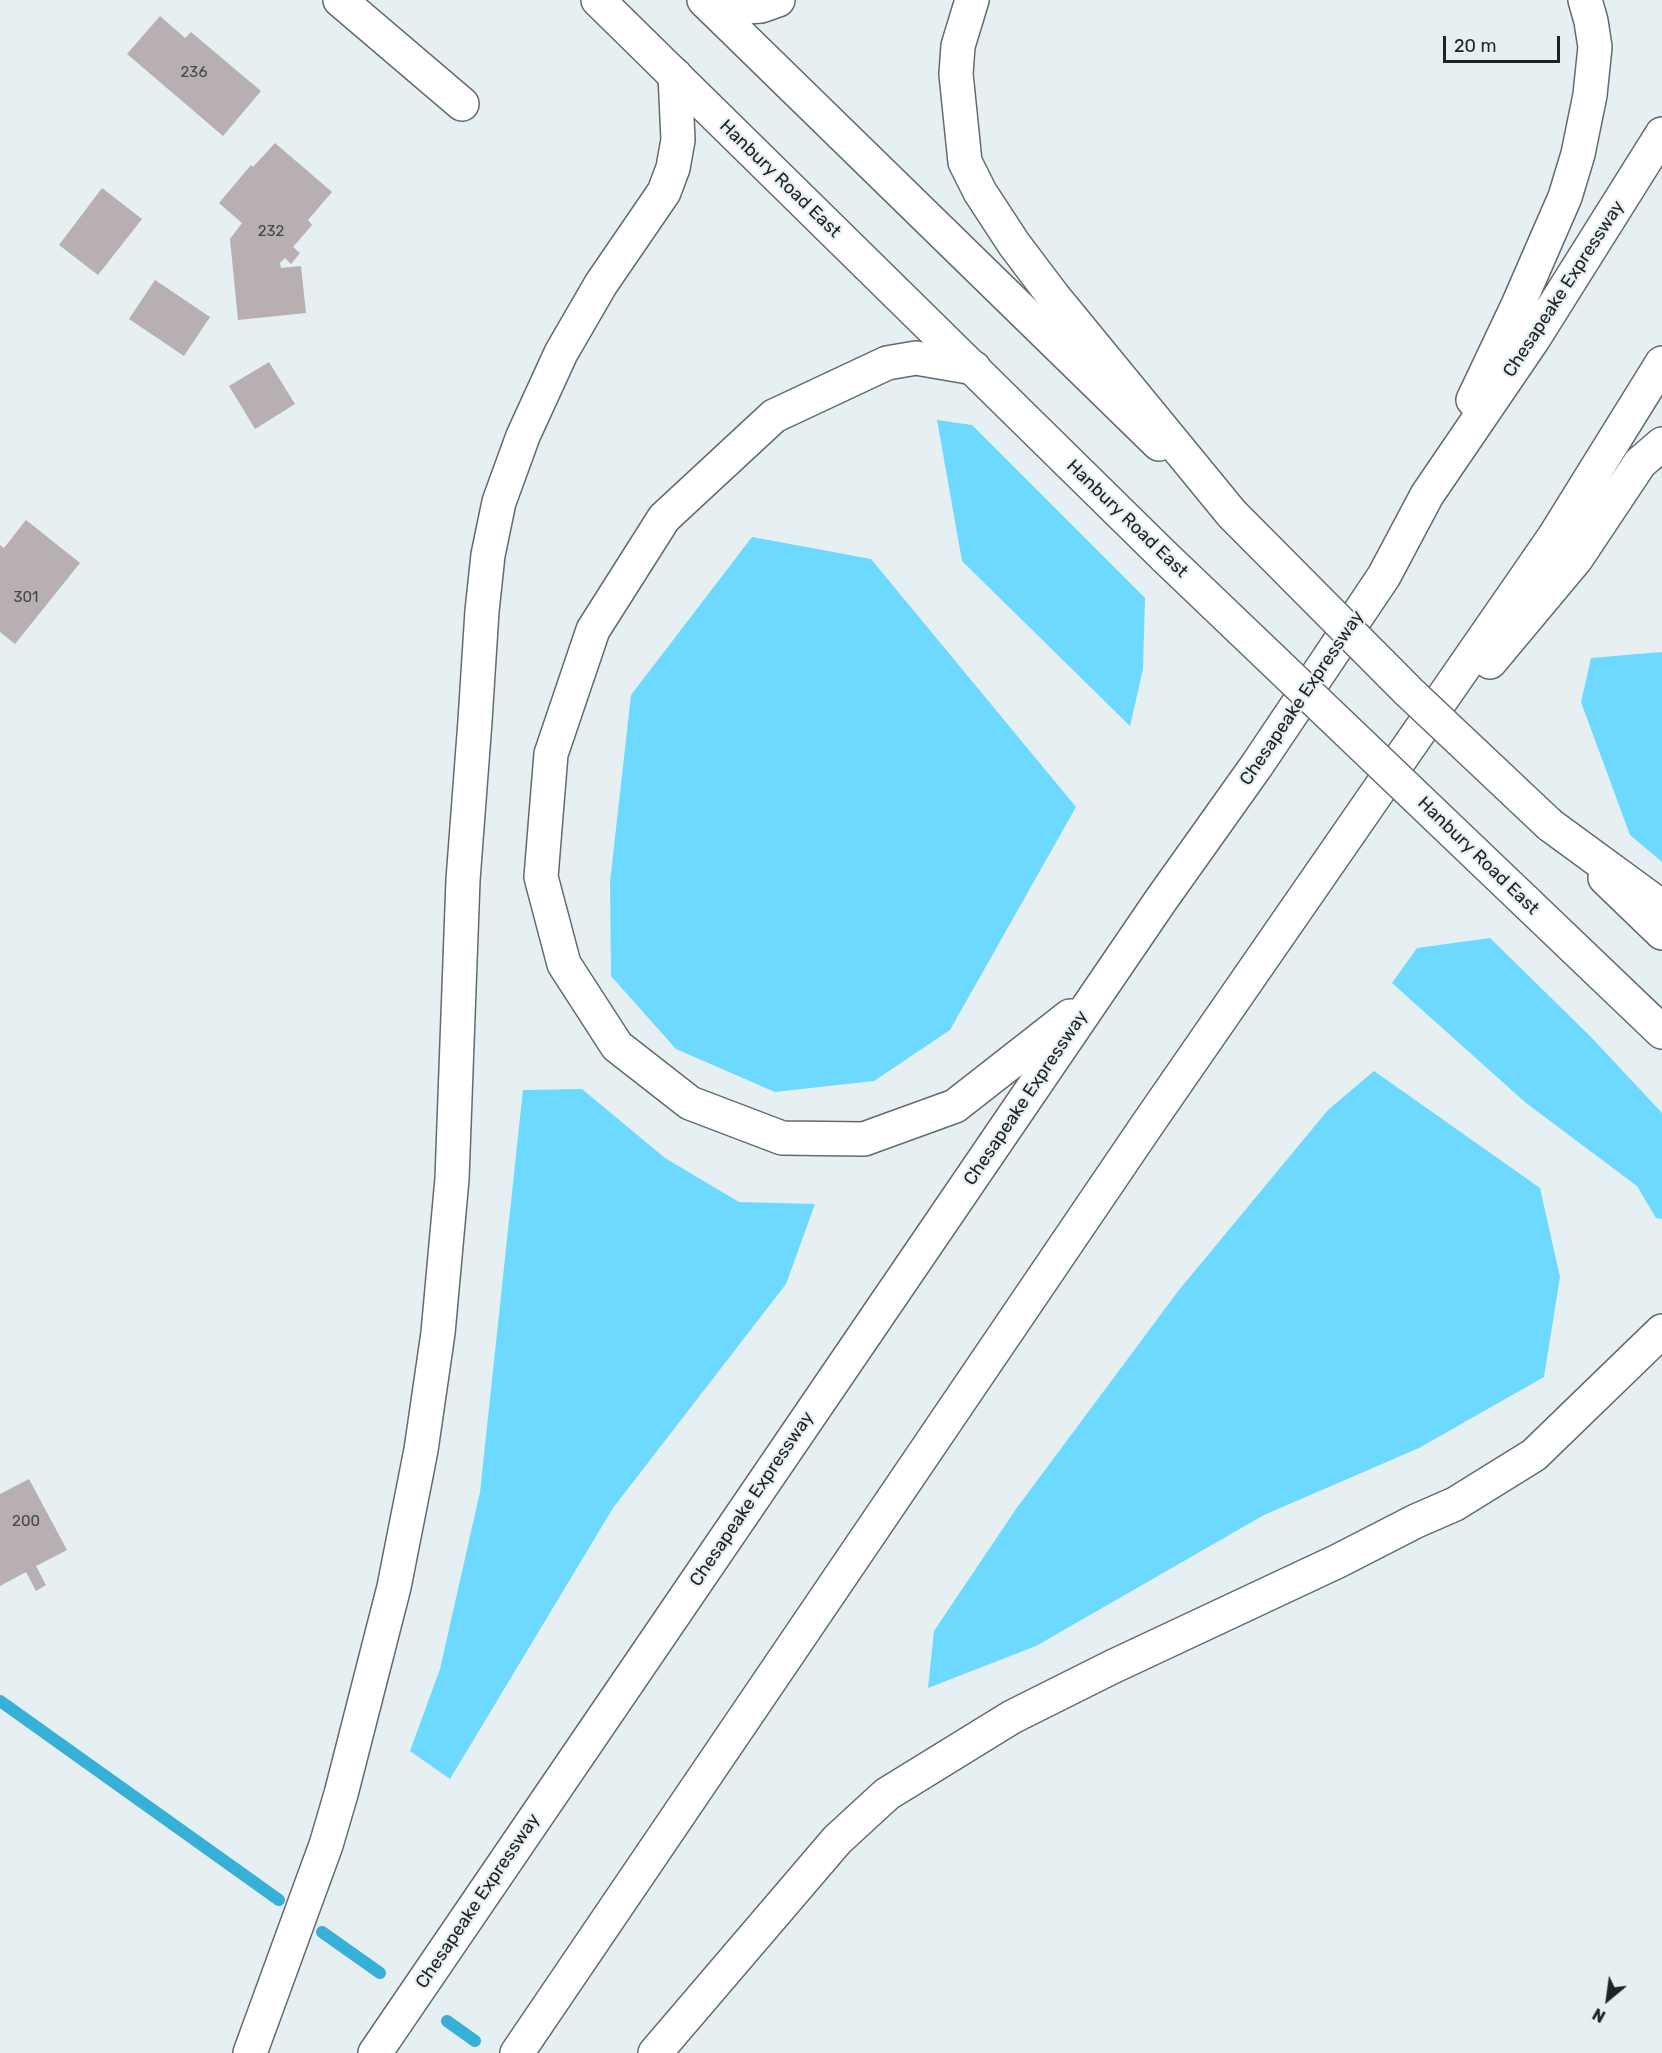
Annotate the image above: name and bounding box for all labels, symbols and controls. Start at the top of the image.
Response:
scale bar [1446,24,1563,62]
text: 20 m [1454,35,1496,57]
house number: 236 [181,64,207,82]
street label: Hanbury Road East [715,115,845,243]
street label: Chesapeake Expressway [1499,197,1629,381]
house number: 232 [258,223,284,241]
street label: Hanbury Road East [1062,455,1192,583]
house number: 301 [14,589,38,607]
street label: Chesapeake Expressway [1235,606,1369,790]
street label: Hanbury Road East [1413,792,1543,920]
street label: Chesapeake Expressway [959,1006,1093,1190]
street label: Chesapeake Expressway [685,1407,819,1591]
house number: 200 [12,1513,40,1531]
street label: Chesapeake Expressway [411,1809,545,1993]
north arrow [1578,1969,1638,2029]
text: N [1589,2004,1609,2026]

